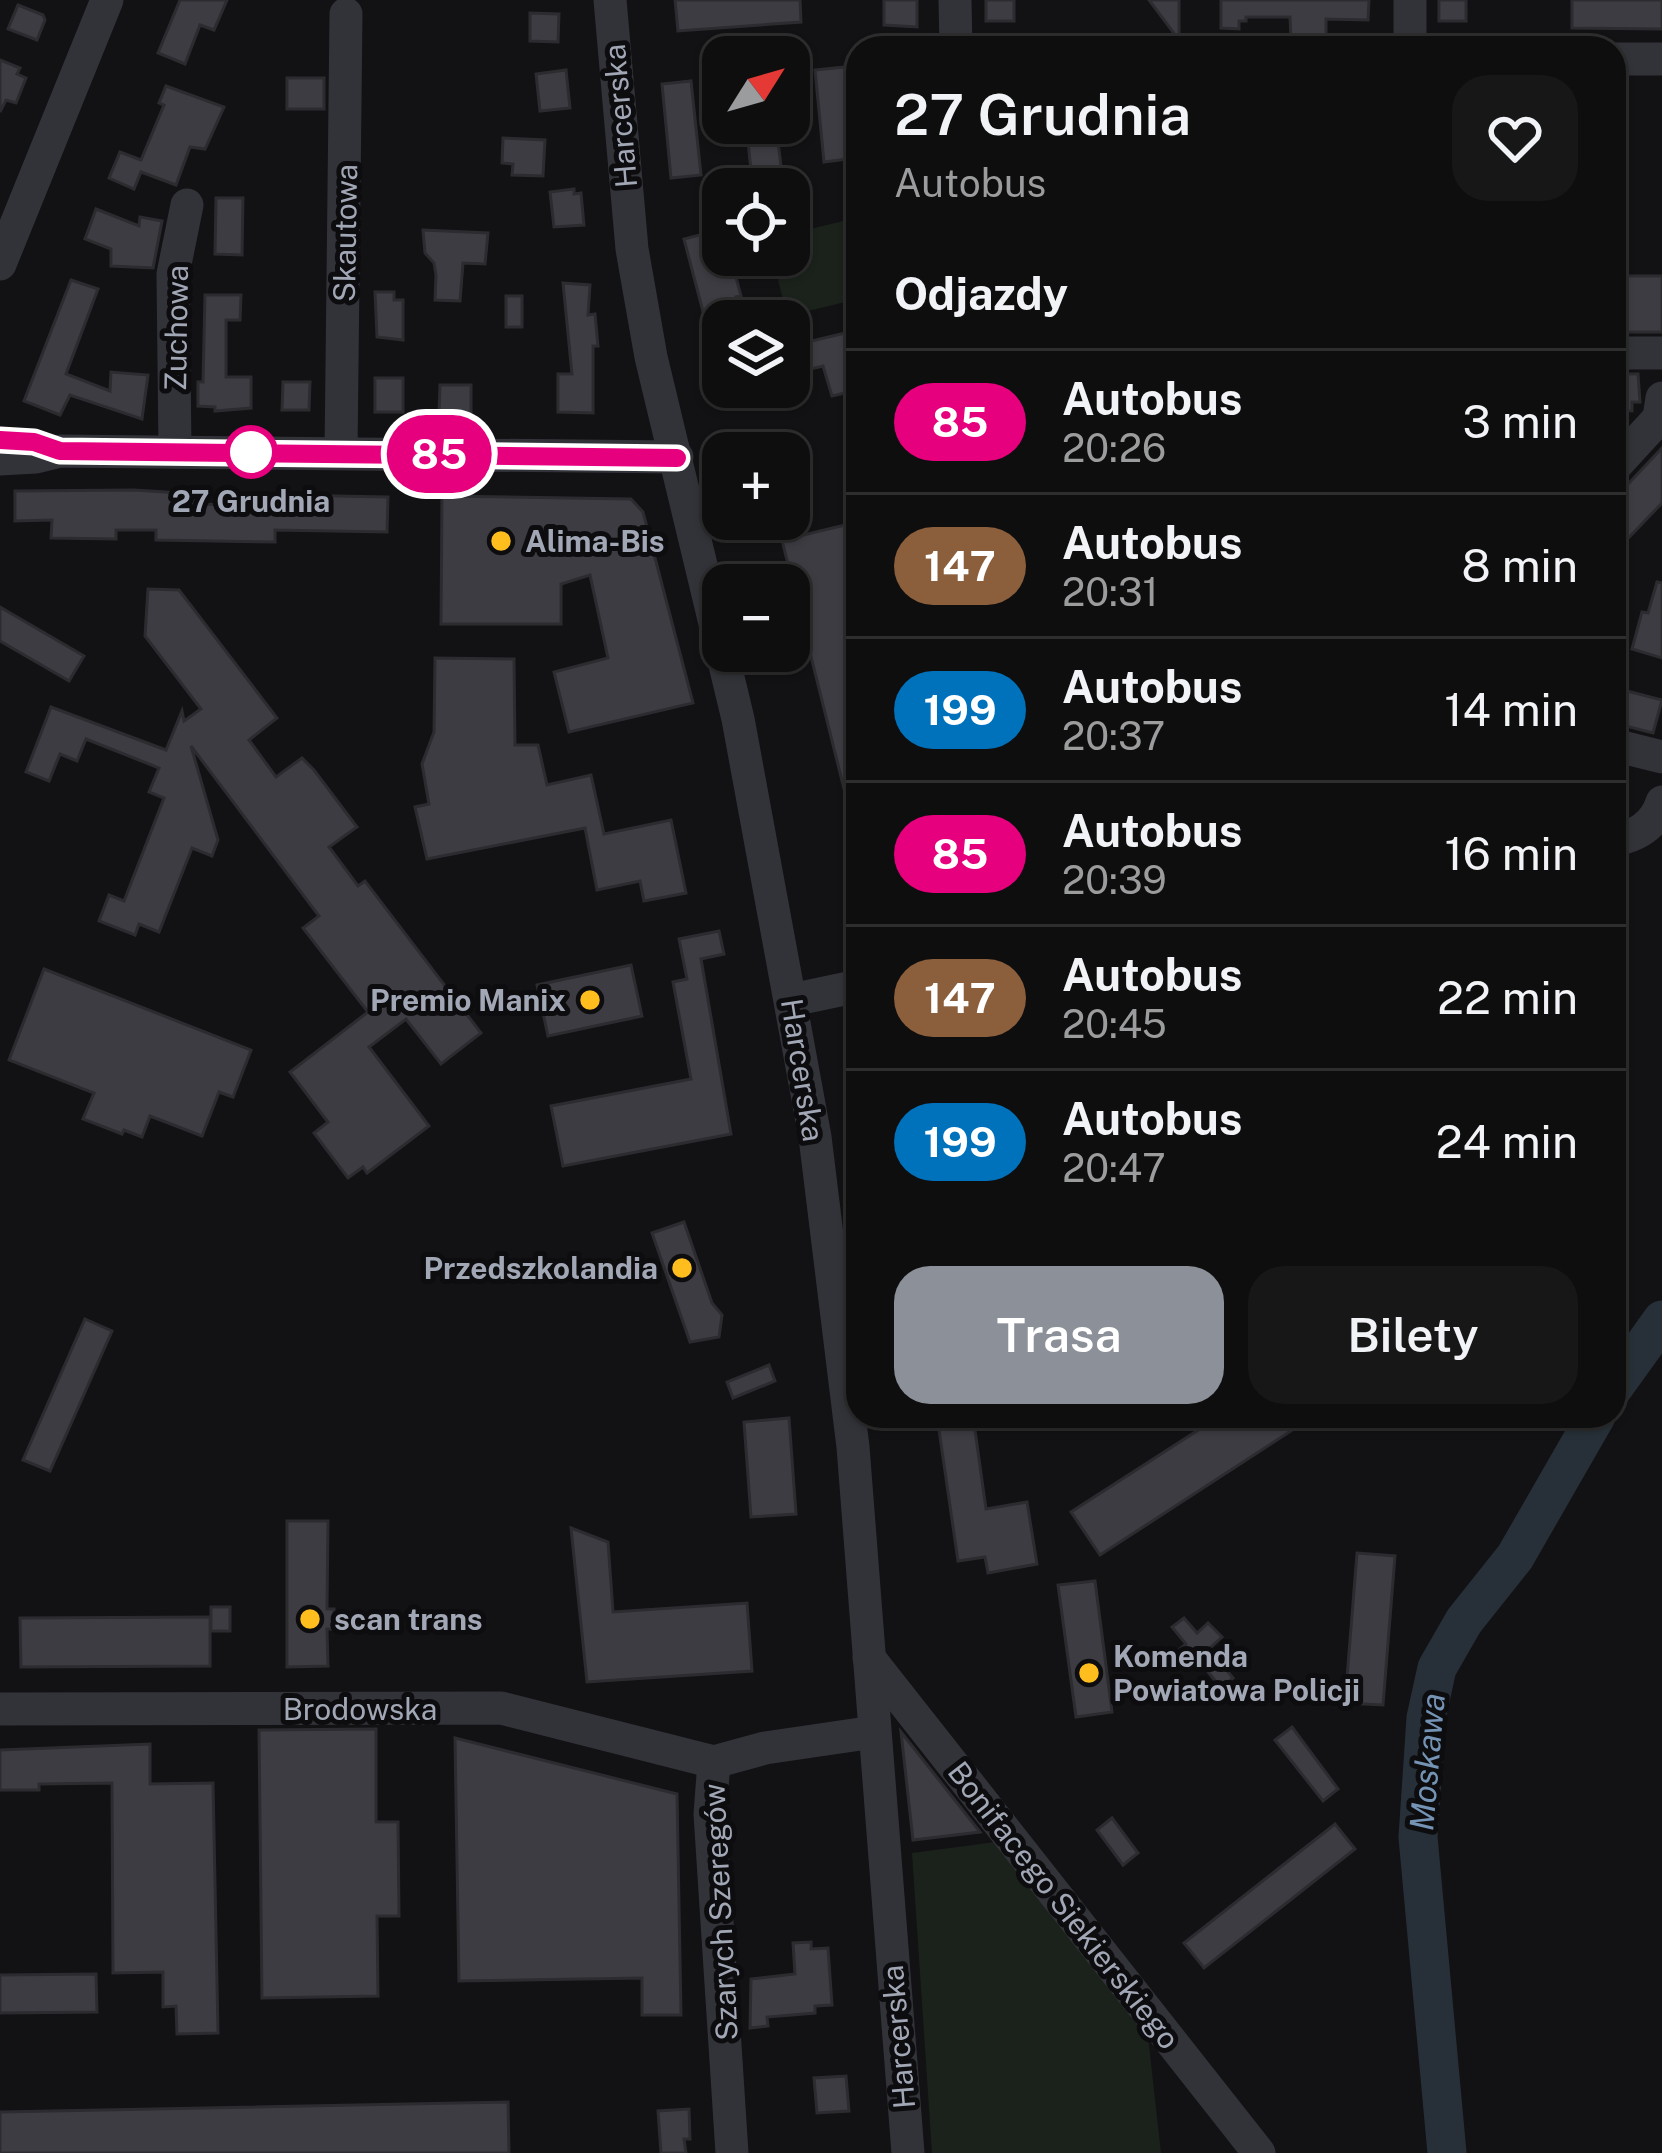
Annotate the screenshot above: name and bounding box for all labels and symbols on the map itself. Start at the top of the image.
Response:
north arrow [702,36,810,144]
street label: Harcerska [596,43,644,189]
street label: Skautowa [326,164,364,302]
street label: Zuchowa [157,265,195,391]
line badge: 85 [385,415,493,493]
marker: 27 Grudnia [226,427,276,477]
place label: 27 Grudnia [172,483,330,519]
place label: Alima-Bis [525,523,665,559]
marker: Alima-Bis [488,528,514,554]
place label: Premio Manix [370,982,566,1018]
marker: Premio Manix [577,987,603,1013]
street label: Harcerska [774,996,832,1144]
place label: Przedszkolandia [424,1250,658,1286]
marker: Przedszkolandia [669,1255,695,1281]
place label: scan trans [334,1601,483,1637]
marker: scan trans [297,1606,323,1632]
place label: Komenda Powiatowa Policji [1113,1638,1360,1708]
marker: Komenda Powiatowa Policji [1076,1660,1102,1686]
street label: Brodowska [283,1691,437,1727]
water label: Moskawa [1402,1692,1452,1832]
street label: Bonifacego Siekierskiego [941,1754,1187,2056]
street label: Szarych Szeregów [695,1783,745,2041]
street label: Harcerska [874,1964,922,2110]

